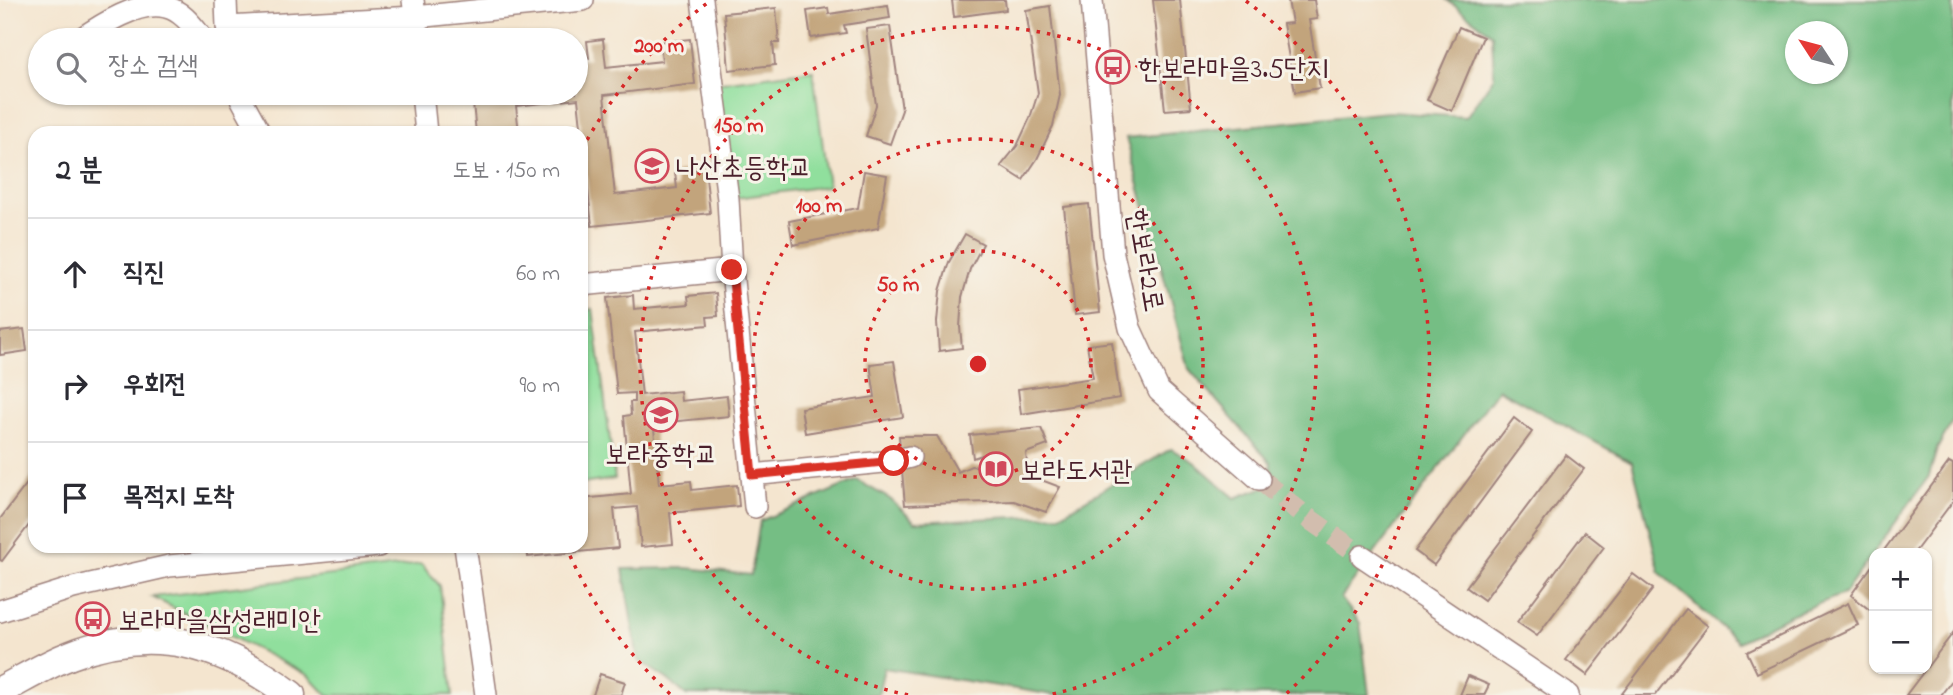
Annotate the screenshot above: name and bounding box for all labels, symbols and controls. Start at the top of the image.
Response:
north arrow [1785,21,1848,84]
search box [28,28,588,105]
text: 200 m [633,32,684,62]
icon: search [52,48,90,86]
text: 장소 검색 [108,48,198,86]
bus stop icon: 한보라마을3.5단지 [1094,48,1132,86]
place label: 한보라마을3.5단지 [1138,50,1329,91]
text: 150 m [714,112,764,142]
school or university icon: 나산초등학교 [633,147,671,185]
place label: 나산초등학교 [676,149,811,190]
text: 2 분 [56,150,103,194]
text: 도보 · 150 m [453,155,560,188]
text: 100 m [796,192,842,222]
street label: 한보라2로 [1114,206,1173,315]
route end [716,254,747,285]
icon: ahead [56,255,94,293]
text: 직진 [123,255,165,293]
text: 60 m [516,258,560,291]
text: 50 m [877,271,919,301]
centre of rings [966,352,990,376]
icon: right [56,367,94,405]
text: 우회전 [123,367,186,405]
text: 90 m [520,370,560,403]
school or university icon: 보라중학교 [642,396,680,434]
place label: 보라중학교 [605,436,717,477]
route start [878,445,909,476]
library icon: 보라도서관 [977,450,1015,488]
place label: 보라도서관 [1020,452,1133,493]
icon: arrive [56,479,94,517]
text: 목적지 도착 [123,479,234,517]
map controls [1869,548,1932,674]
button: + [1869,548,1932,611]
bus stop icon: 보라마을삼성래미안 [74,600,112,638]
place label: 보라마을삼성래미안 [118,602,321,643]
button: − [1869,611,1932,674]

